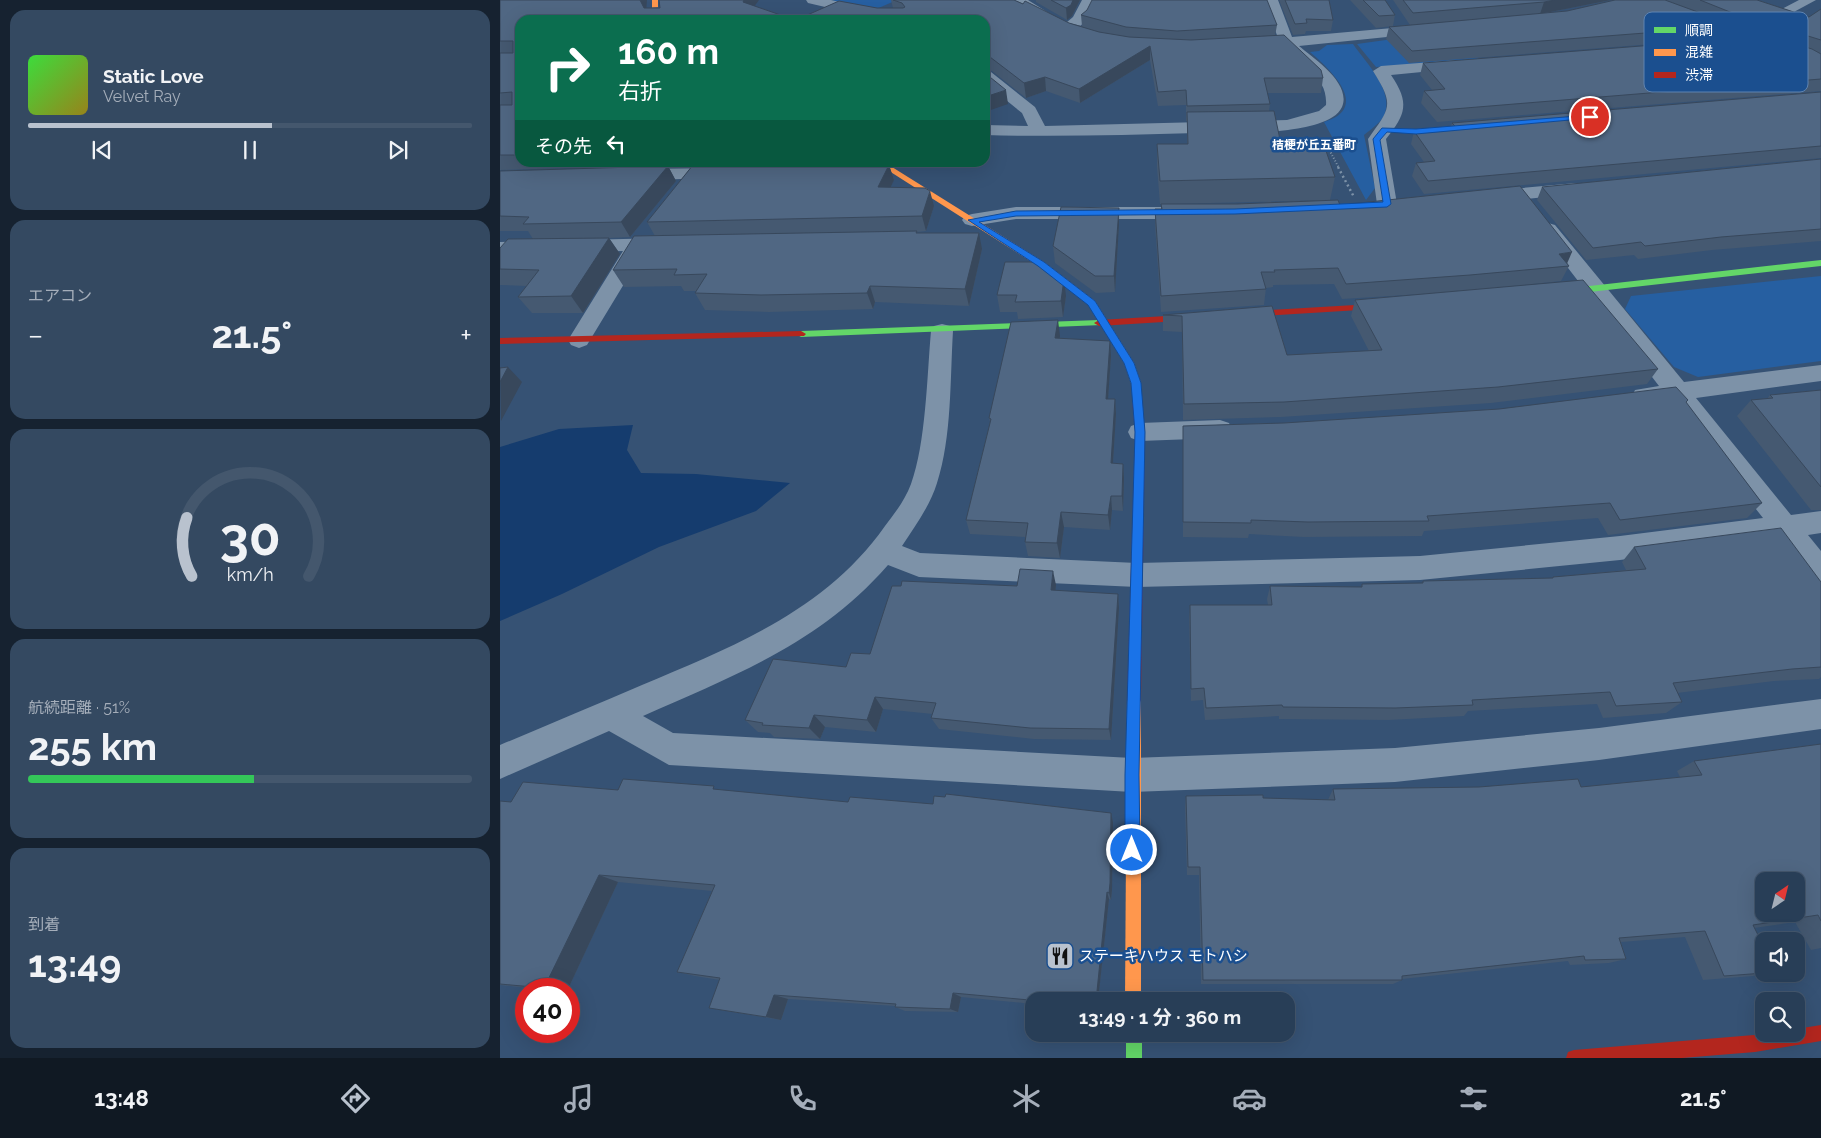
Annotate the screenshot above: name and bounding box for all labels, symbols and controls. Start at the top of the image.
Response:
legend [1644,12,1808,92]
text: 順調 [1685,22,1713,38]
text: 160 m [618,31,719,72]
icon: right [535,35,600,100]
text: 混雑 [1685,44,1713,60]
text: Static Love [103,65,204,87]
text: 渋滞 [1685,67,1713,83]
text: 右折 [618,78,662,104]
text: Velvet Ray [103,87,181,106]
pin [1569,96,1611,138]
icon: arrive [1576,103,1604,131]
icon: left [602,130,630,158]
text: その先 [535,135,592,157]
icon: previous [88,136,116,164]
icon: pause [236,136,264,164]
icon: next [384,136,412,164]
district label: 桔梗が丘五番町 [1272,138,1356,152]
text: エアコン [28,286,92,305]
text: 21.5° [211,312,292,357]
text: − [28,319,43,352]
text: + [460,319,472,352]
text: 30 [220,506,280,567]
text: km/h [226,564,274,585]
text: 航続距離 · 51% [28,698,130,717]
text: 255 km [28,724,157,769]
position arrow [1105,823,1157,875]
north arrow [1755,872,1805,922]
map controls [1755,872,1805,1042]
text: 到着 [28,915,60,934]
button: sound [1755,932,1805,982]
text: 13:49 [28,941,121,986]
restaurant icon: ステーキハウス モトハシ [1045,941,1075,971]
place label: ステーキハウス モトハシ [1079,947,1248,965]
speed limit sign: 40 [515,978,580,1043]
button: search [1755,992,1805,1042]
text: 13:49 · 1 分 · 360 m [1079,1006,1241,1028]
icon: directions [338,1081,373,1116]
icon: music [561,1081,596,1116]
icon: phone [785,1081,820,1116]
icon: climate [1009,1081,1044,1116]
icon: car [1232,1081,1267,1116]
icon: filters [1456,1081,1491,1116]
text: 13:48 [94,1085,149,1111]
text: 21.5° [1680,1085,1727,1111]

